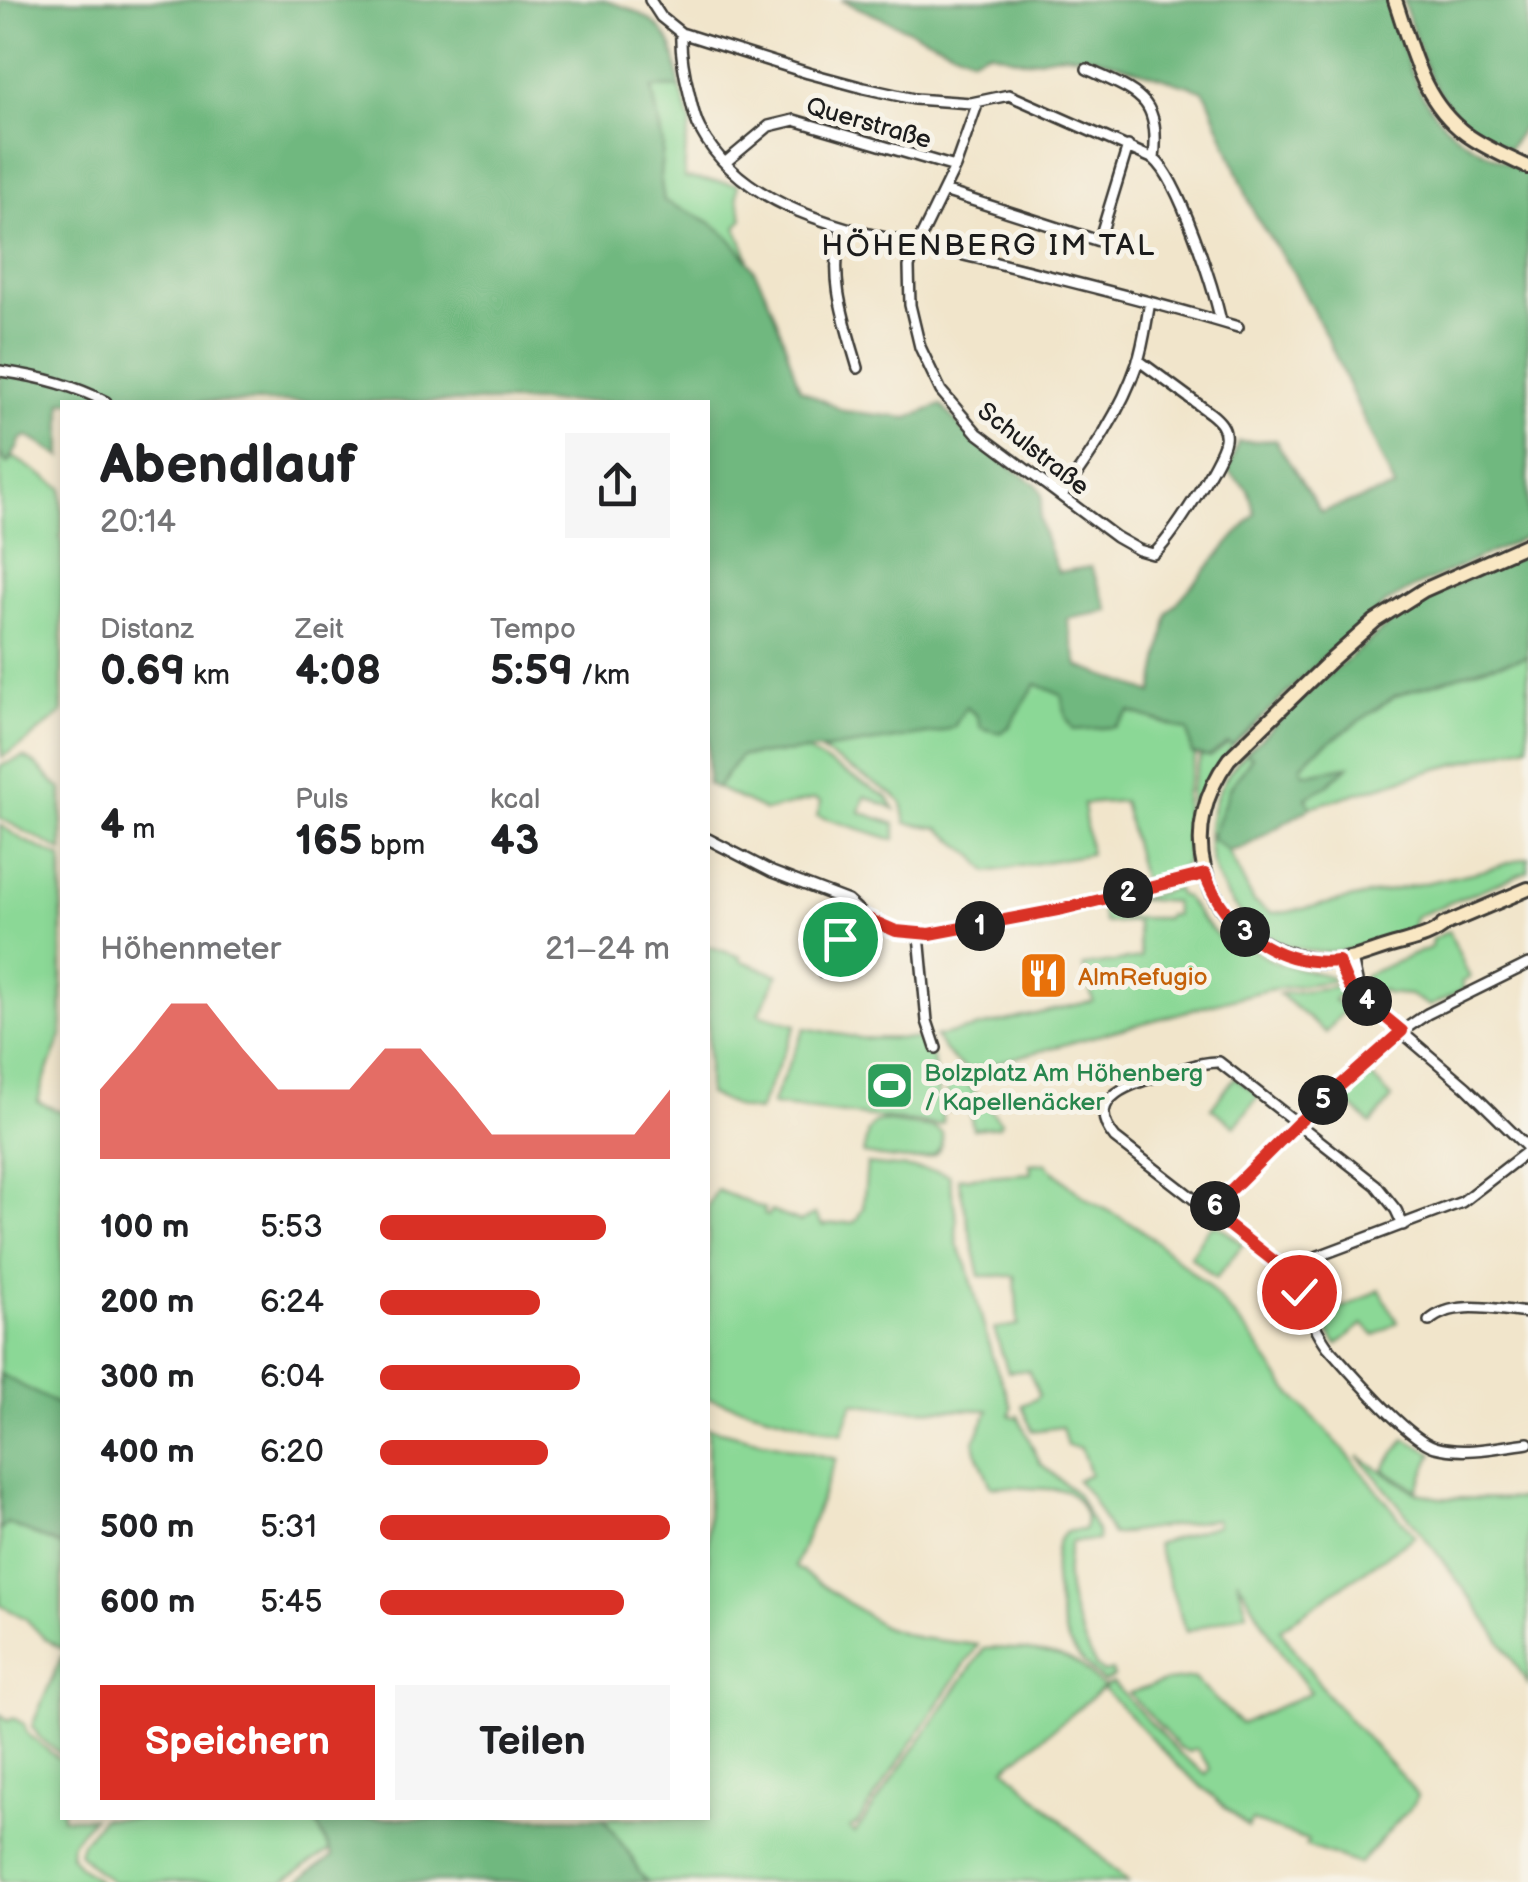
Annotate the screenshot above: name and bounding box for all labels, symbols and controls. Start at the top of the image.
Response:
street label: Querstraße [802,91,935,156]
district label: HÖHENBERG IM TAL [821,228,1157,264]
street label: Schulstraße [971,396,1095,502]
text: Abendlauf [100,432,357,499]
button: share [565,433,670,538]
text: 20:14 [100,503,176,542]
text: Distanz [100,613,194,646]
text: Zeit [295,613,344,646]
text: Tempo [490,613,576,646]
text: 0.69 [100,646,185,697]
text: 4:08 [295,646,381,697]
text: 5:59 [490,646,573,697]
text: km [185,659,230,692]
text: /km [573,659,630,692]
text: Puls [295,783,348,816]
text: kcal [490,783,540,816]
text: 4 [100,800,125,851]
text: m [125,813,155,846]
text: 165 [295,816,362,867]
text: 43 [490,816,539,867]
text: bpm [362,829,425,862]
pin: 2 [1103,868,1153,918]
text: 2 [1120,876,1136,909]
pin [798,897,883,982]
pin: 1 [955,901,1005,951]
pin: 3 [1220,907,1270,957]
text: 1 [974,909,986,942]
icon: arrive [813,912,868,967]
text: 3 [1237,915,1253,948]
text: Höhenmeter [100,930,281,969]
text: 21–24 m [545,930,670,969]
restaurant icon: AlmRefugio [1017,950,1069,1002]
place label: AlmRefugio [1078,962,1208,993]
pin: 4 [1342,976,1392,1026]
text: 4 [1359,984,1375,1017]
place label: Bolzplatz Am Höhenberg / Kapellenäcker [924,1058,1203,1118]
sports icon: Bolzplatz Am Höhenberg / Kapellenäcker [863,1060,915,1112]
pin: 5 [1298,1075,1348,1125]
text: 5 [1315,1083,1331,1116]
pin: 6 [1190,1181,1240,1231]
text: 6 [1207,1189,1223,1222]
text: 100 m [100,1208,189,1247]
text: 5:53 [260,1208,323,1247]
pin [1257,1250,1342,1335]
icon: check [1272,1265,1327,1320]
text: 200 m [100,1283,194,1322]
text: 6:24 [260,1283,324,1322]
text: 300 m [100,1358,195,1397]
text: 6:04 [260,1358,324,1397]
text: 400 m [100,1433,195,1472]
text: 6:20 [260,1433,324,1472]
text: 500 m [100,1508,194,1547]
text: 5:31 [260,1508,317,1547]
text: 600 m [100,1583,195,1622]
text: 5:45 [260,1583,323,1622]
button: Speichern [100,1685,375,1800]
button: Teilen [395,1685,670,1800]

